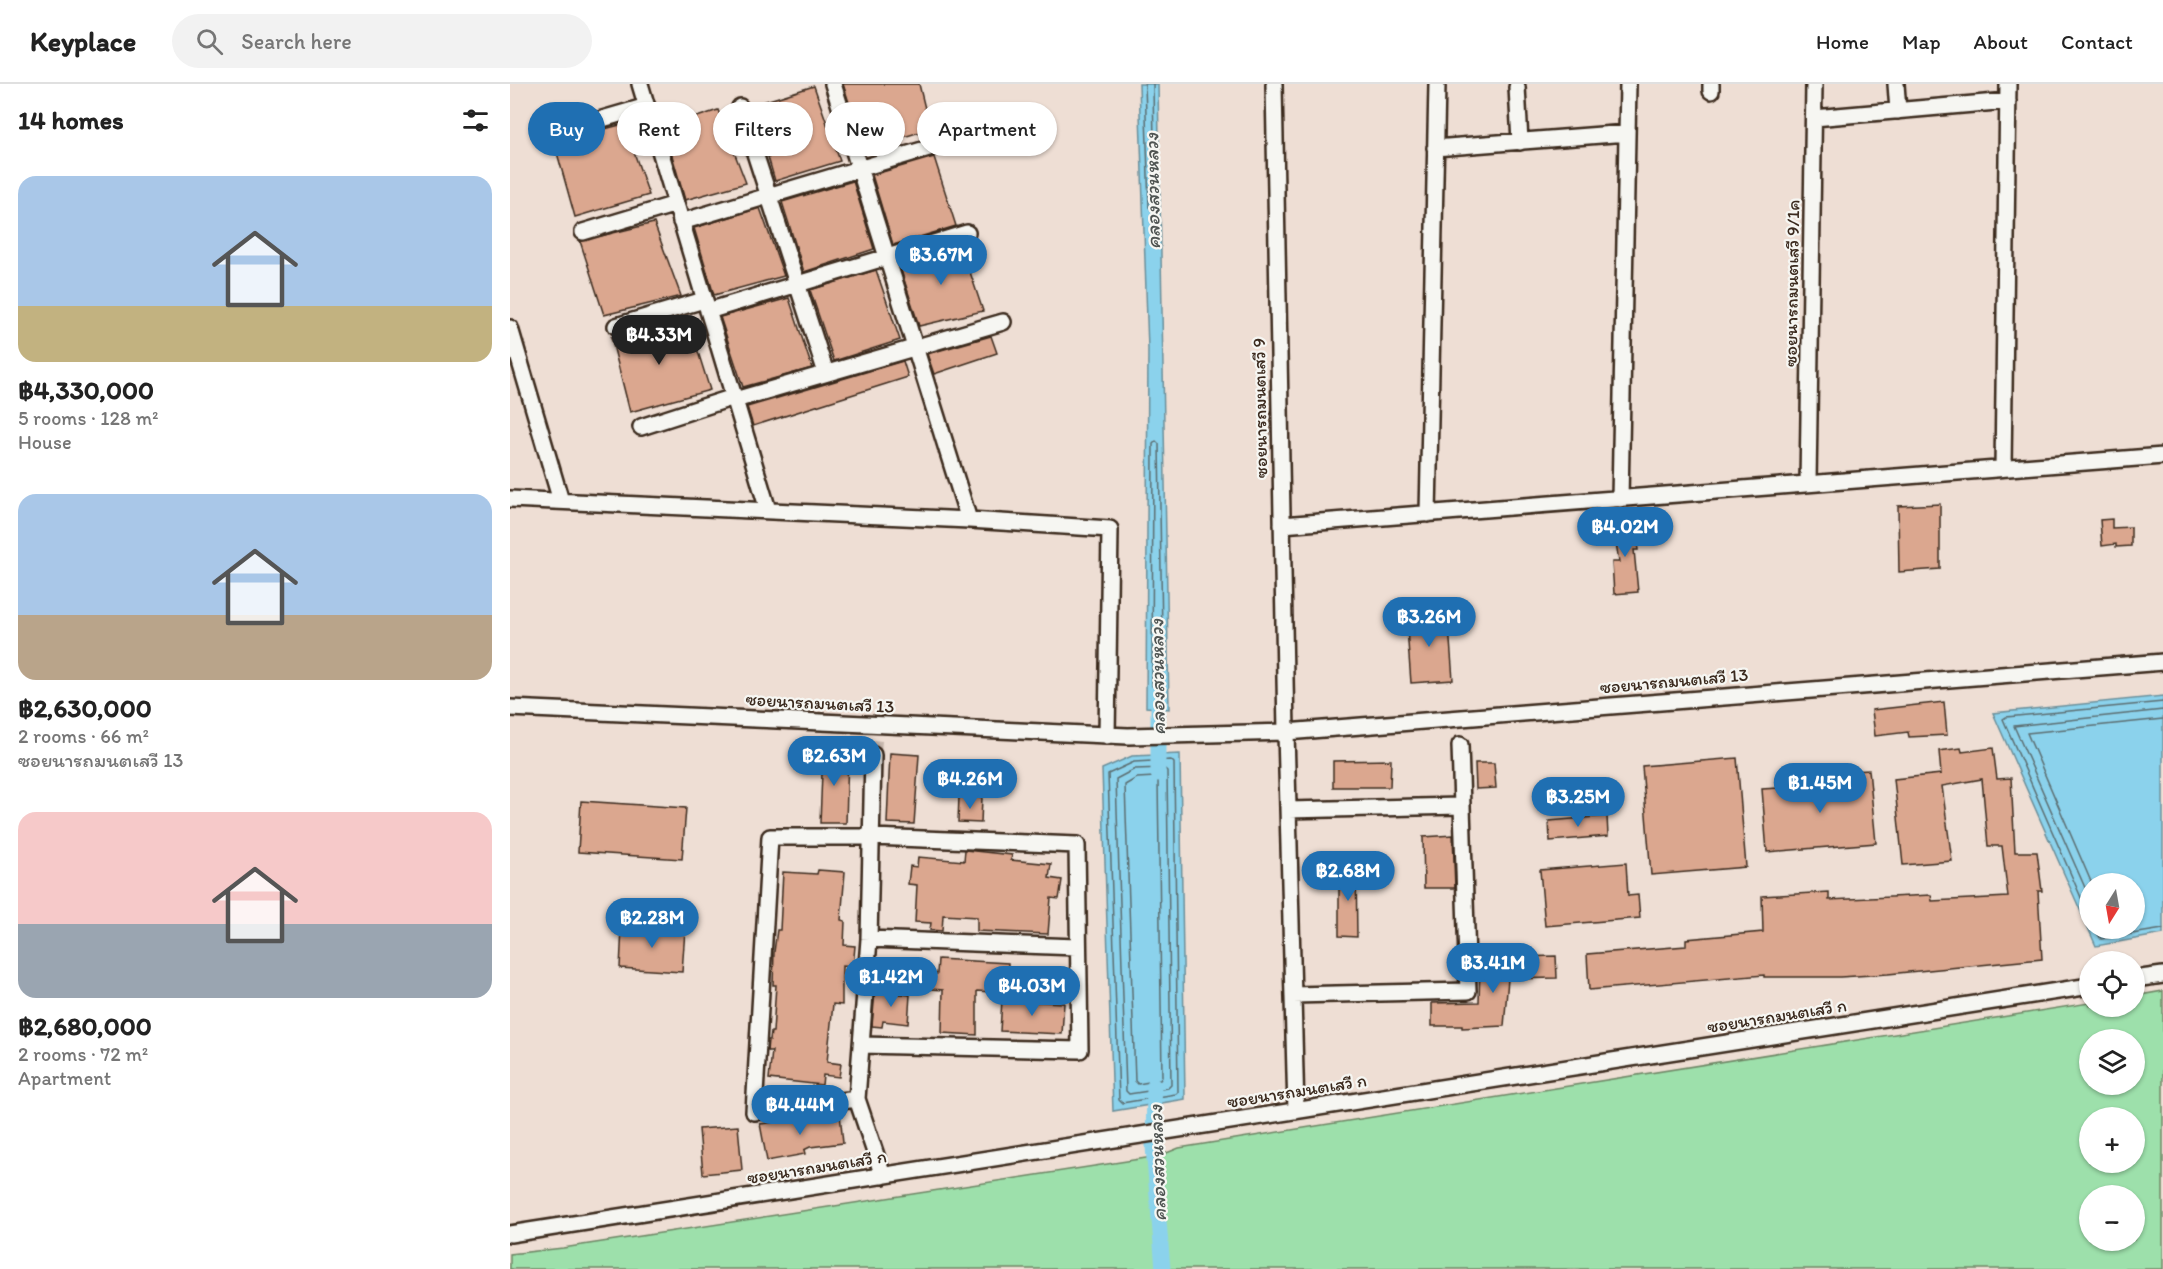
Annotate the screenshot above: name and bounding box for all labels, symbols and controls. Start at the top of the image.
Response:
search box [172,14,592,68]
text: Keyplace [30,24,136,58]
icon: search [193,25,226,58]
text: Search here [241,28,352,55]
text: Home [1816,29,1869,54]
text: Map [1902,29,1941,54]
text: About [1974,29,2028,54]
text: Contact [2061,29,2133,54]
chip: Buy [528,102,605,156]
chip: Rent [617,102,701,156]
chip: Filters [713,102,813,156]
chip: New [825,102,905,156]
chip: Apartment [917,102,1057,156]
text: 14 homes [18,104,124,136]
icon: filters [459,104,492,137]
water label: คลองสวนหลวง [1139,131,1165,249]
street label: ซอยนารถมนตเสวี 9/1ค [1780,199,1804,367]
icon: home [201,215,309,323]
pin: ฿3.67M [892,235,990,286]
text: ฿3.67M [909,242,973,266]
pin: ฿4.33M [610,315,708,366]
text: ฿4.33M [626,322,692,346]
street label: ซอยนารถมนตเสวี 9 [1248,338,1272,478]
text: ฿4,330,000 [18,374,154,406]
text: 5 rooms · 128 m² [18,406,159,430]
text: House [18,430,72,454]
pin: ฿4.02M [1576,507,1674,558]
text: ฿4.02M [1591,514,1659,538]
icon: home [201,533,309,641]
pin: ฿3.26M [1380,597,1478,648]
text: ฿3.26M [1397,604,1461,628]
water label: คลองสวนหลวง [1144,617,1170,735]
street label: ซอยนารถมนตเสวี 13 [1599,664,1749,698]
street label: ซอยนารถมนตเสวี 13 [745,688,895,718]
text: ฿2,630,000 [18,692,152,724]
text: 2 rooms · 66 m² [18,724,149,748]
pin: ฿2.63M [785,736,883,787]
text: ฿2.63M [802,743,866,767]
text: ซอยนารถมนตเสวี 13 [18,748,183,772]
pin: ฿4.26M [921,759,1019,810]
pin: ฿1.45M [1771,763,1869,814]
text: ฿4.26M [937,766,1003,790]
text: ฿1.45M [1788,770,1852,794]
pin: ฿3.25M [1529,777,1627,828]
text: ฿3.25M [1546,784,1610,808]
icon: home [201,851,309,959]
pin: ฿2.68M [1299,851,1397,902]
text: ฿2.68M [1316,858,1380,882]
north arrow [2079,873,2145,939]
map controls [2079,873,2145,1251]
pin: ฿2.28M [603,898,701,949]
text: ฿2.28M [620,905,684,929]
pin: ฿3.41M [1444,943,1542,994]
text: ฿3.41M [1461,950,1525,974]
button: locate [2079,951,2145,1017]
pin: ฿1.42M [842,957,940,1008]
text: ฿1.42M [859,964,923,988]
pin: ฿4.03M [983,966,1081,1017]
text: ฿4.03M [998,973,1066,997]
street label: ซอยนารถมนตเสวี ก [1706,994,1848,1038]
text: ฿2,680,000 [18,1010,152,1042]
button: layers [2079,1029,2145,1095]
text: 2 rooms · 72 m² [18,1042,148,1066]
text: Apartment [18,1066,111,1090]
street label: ซอยนารถมนตเสวี ก [1226,1069,1368,1113]
pin: ฿4.44M [751,1085,849,1136]
text: ฿4.44M [766,1092,834,1116]
water label: คลองสวนหลวง [1143,1103,1171,1222]
button: + [2079,1107,2145,1173]
street label: ซอยนารถมนตเสวี ก [746,1145,888,1189]
button: − [2079,1185,2145,1251]

